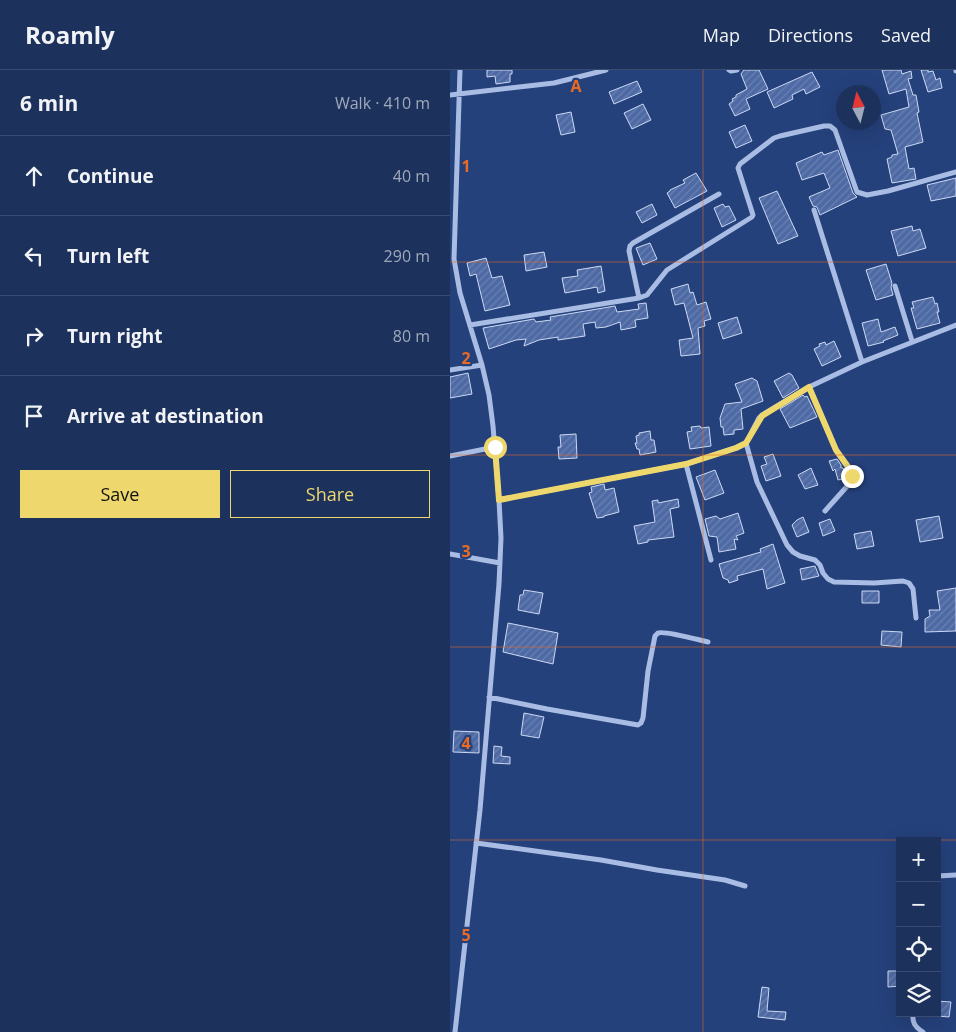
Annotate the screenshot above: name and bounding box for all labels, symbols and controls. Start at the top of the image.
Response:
text: Roamly [25,18,115,51]
text: Map [703,23,740,47]
text: Directions [768,23,853,47]
text: Saved [881,23,931,47]
text: A [570,75,582,97]
north arrow [836,85,881,130]
text: 6 min [20,89,78,117]
text: Walk · 410 m [335,92,430,114]
text: 1 [461,155,471,177]
icon: ahead [20,162,48,190]
text: Continue [67,163,154,189]
text: 40 m [393,165,430,187]
icon: left [20,242,48,270]
text: Turn left [67,243,149,269]
text: 290 m [384,245,430,267]
icon: right [20,322,48,350]
text: Turn right [67,323,162,349]
text: 80 m [393,325,430,347]
text: 2 [461,347,471,369]
icon: arrive [20,402,48,430]
text: Arrive at destination [67,403,264,429]
route start [484,436,507,459]
route end [841,465,864,488]
button: Save [20,470,220,518]
button: Share [230,470,430,518]
text: 3 [461,540,471,562]
text: 4 [461,732,471,754]
map controls [896,837,941,1017]
button: + [896,837,941,882]
button: − [896,882,941,927]
text: 5 [461,924,471,946]
button: locate [896,927,941,972]
button: layers [896,972,941,1017]

